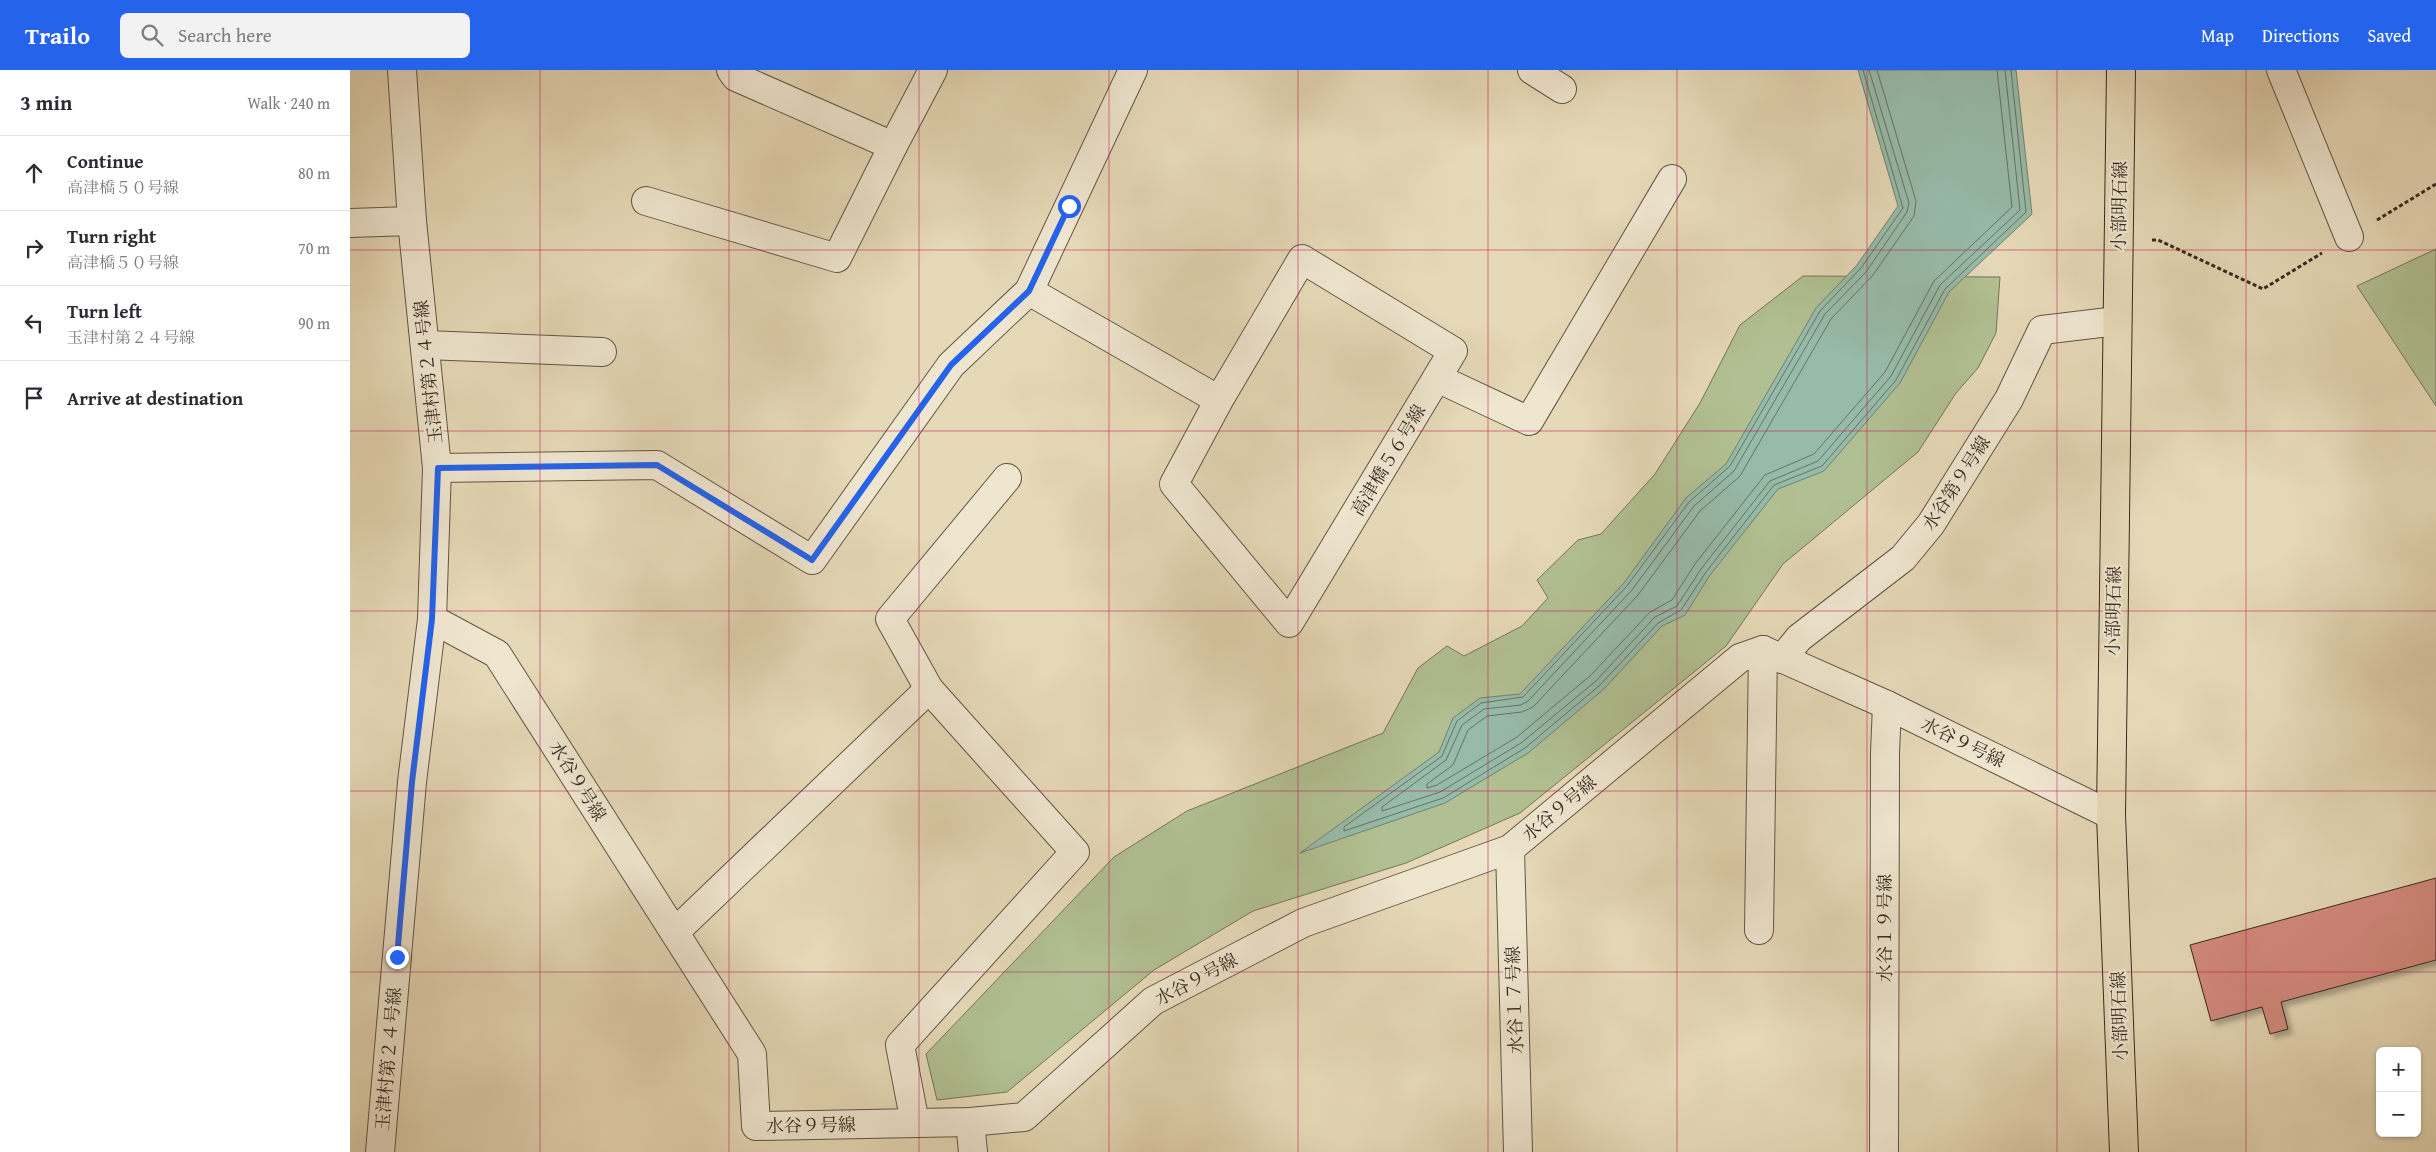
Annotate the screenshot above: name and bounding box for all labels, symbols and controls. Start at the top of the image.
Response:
search box [120,13,470,58]
text: Trailo [25,18,90,53]
icon: search [138,21,166,49]
text: Search here [178,21,272,49]
text: Map [2201,22,2234,49]
text: Directions [2262,22,2339,49]
text: Saved [2367,22,2411,49]
text: 3 min [20,87,72,118]
text: Walk · 240 m [247,91,330,115]
text: Continue [67,147,144,175]
icon: ahead [20,159,48,187]
text: 80 m [298,161,330,185]
street label: 小部明石線 [2105,161,2133,251]
text: 高津橋５０号線 [67,175,179,199]
route start [1058,195,1081,218]
text: Turn right [67,222,156,250]
icon: right [20,234,48,262]
text: 70 m [298,236,330,260]
text: 高津橋５０号線 [67,250,179,274]
text: Turn left [67,297,142,325]
street label: 玉津村第２４号線 [407,299,449,445]
icon: left [20,309,48,337]
text: 90 m [298,311,330,335]
text: 玉津村第２４号線 [67,325,195,349]
icon: arrive [20,384,48,412]
text: Arrive at destination [67,384,243,412]
street label: 高津橋５６号線 [1344,399,1432,521]
street label: 水谷第９号線 [1915,430,1997,536]
street label: 小部明石線 [2099,566,2127,656]
street label: 水谷９号線 [1917,710,2009,774]
street label: 水谷９号線 [543,736,613,826]
street label: 水谷９号線 [1516,769,1602,847]
street label: 水谷１９号線 [1871,874,1898,982]
route end [386,946,409,969]
street label: 水谷９号線 [1150,946,1242,1012]
street label: 水谷１７号線 [1499,946,1529,1054]
street label: 小部明石線 [2104,971,2134,1061]
street label: 玉津村第２４号線 [368,986,408,1132]
map controls [2376,1047,2421,1137]
button: + [2376,1047,2421,1092]
button: − [2376,1092,2421,1137]
street label: 水谷９号線 [766,1111,856,1139]

